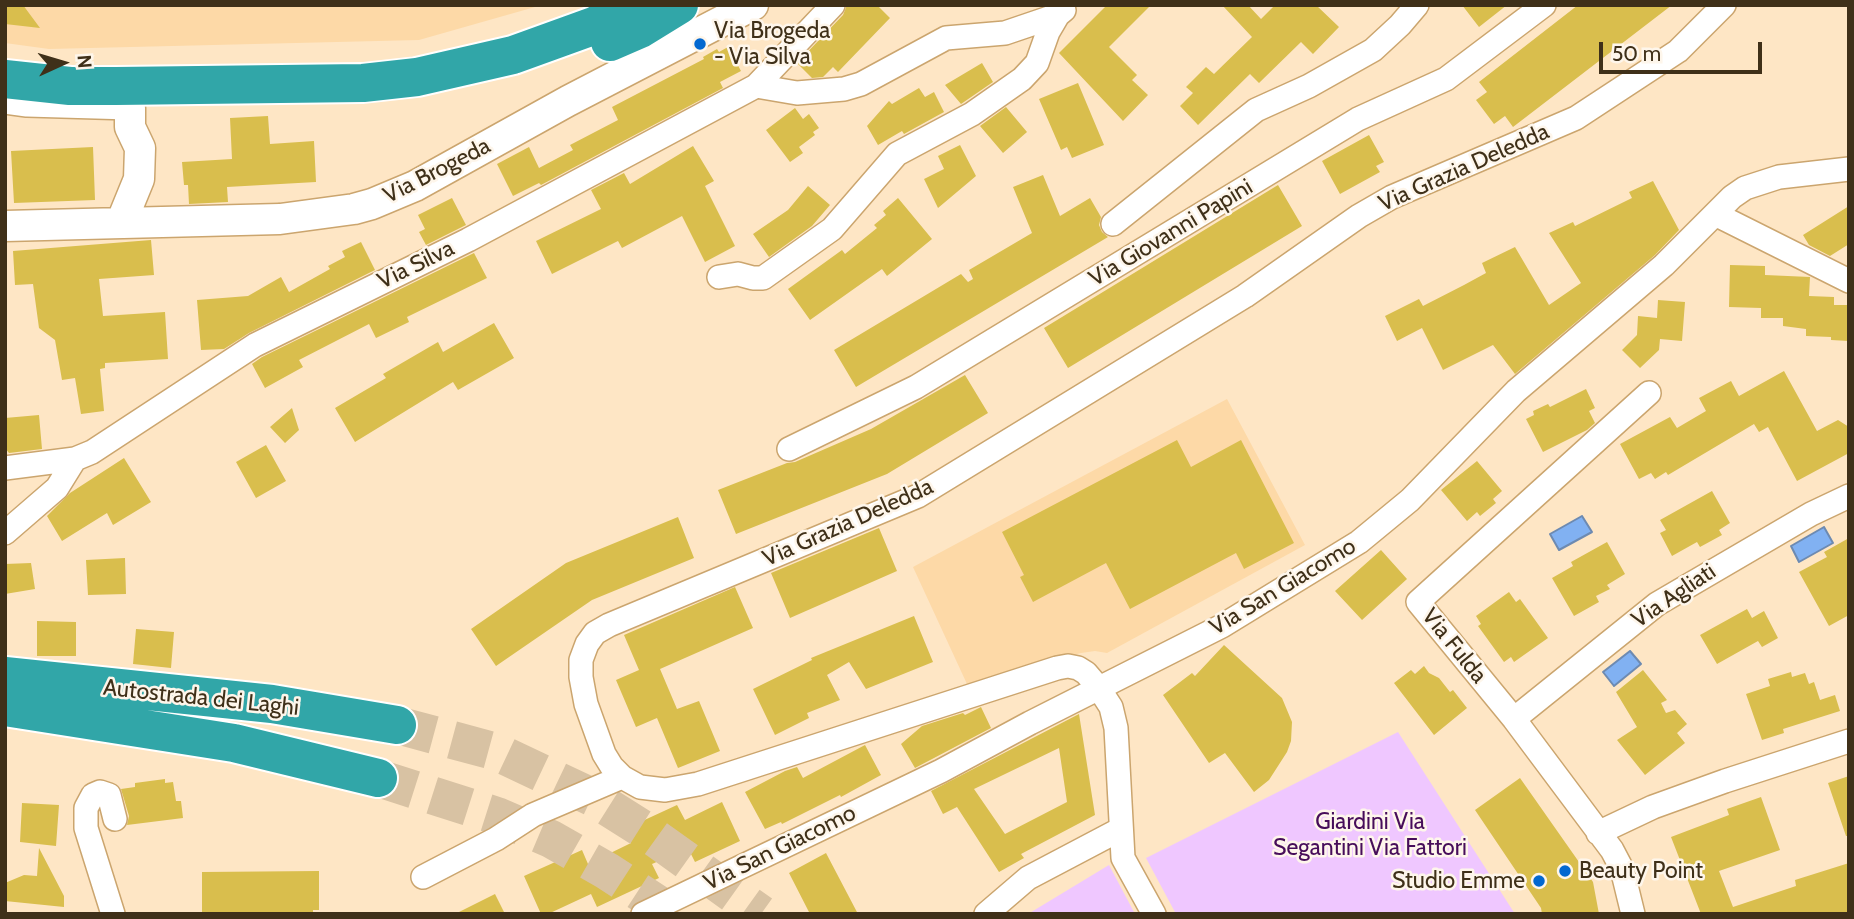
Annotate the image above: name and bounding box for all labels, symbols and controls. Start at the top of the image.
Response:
place label: Via Brogeda - Via Silva [714,17,830,71]
north arrow [28,28,98,98]
scale bar [1602,28,1765,72]
marker: Via Brogeda - Via Silva [692,36,708,52]
text: 50 m [1612,41,1661,66]
text: N [73,54,96,69]
street label: Via Grazia Deledda [1375,118,1553,218]
street label: Via Brogeda [379,132,495,210]
street label: Via Giovanni Papini [1084,173,1258,293]
street label: Via Silva [373,235,459,295]
street label: Via Grazia Deledda [759,473,937,573]
street label: Via San Giacomo [1205,533,1361,641]
street label: Via Agliati [1627,558,1721,634]
street label: Via Fulda [1415,603,1493,689]
street label: Autostrada dei Laghi [102,674,300,722]
street label: Via San Giacomo [700,799,860,897]
park label: Giardini Via Segantini Via Fattori [1273,808,1467,862]
place label: Beauty Point [1579,857,1703,885]
marker: Beauty Point [1557,863,1573,879]
place label: Studio Emme [1392,867,1525,895]
marker: Studio Emme [1531,873,1547,889]

